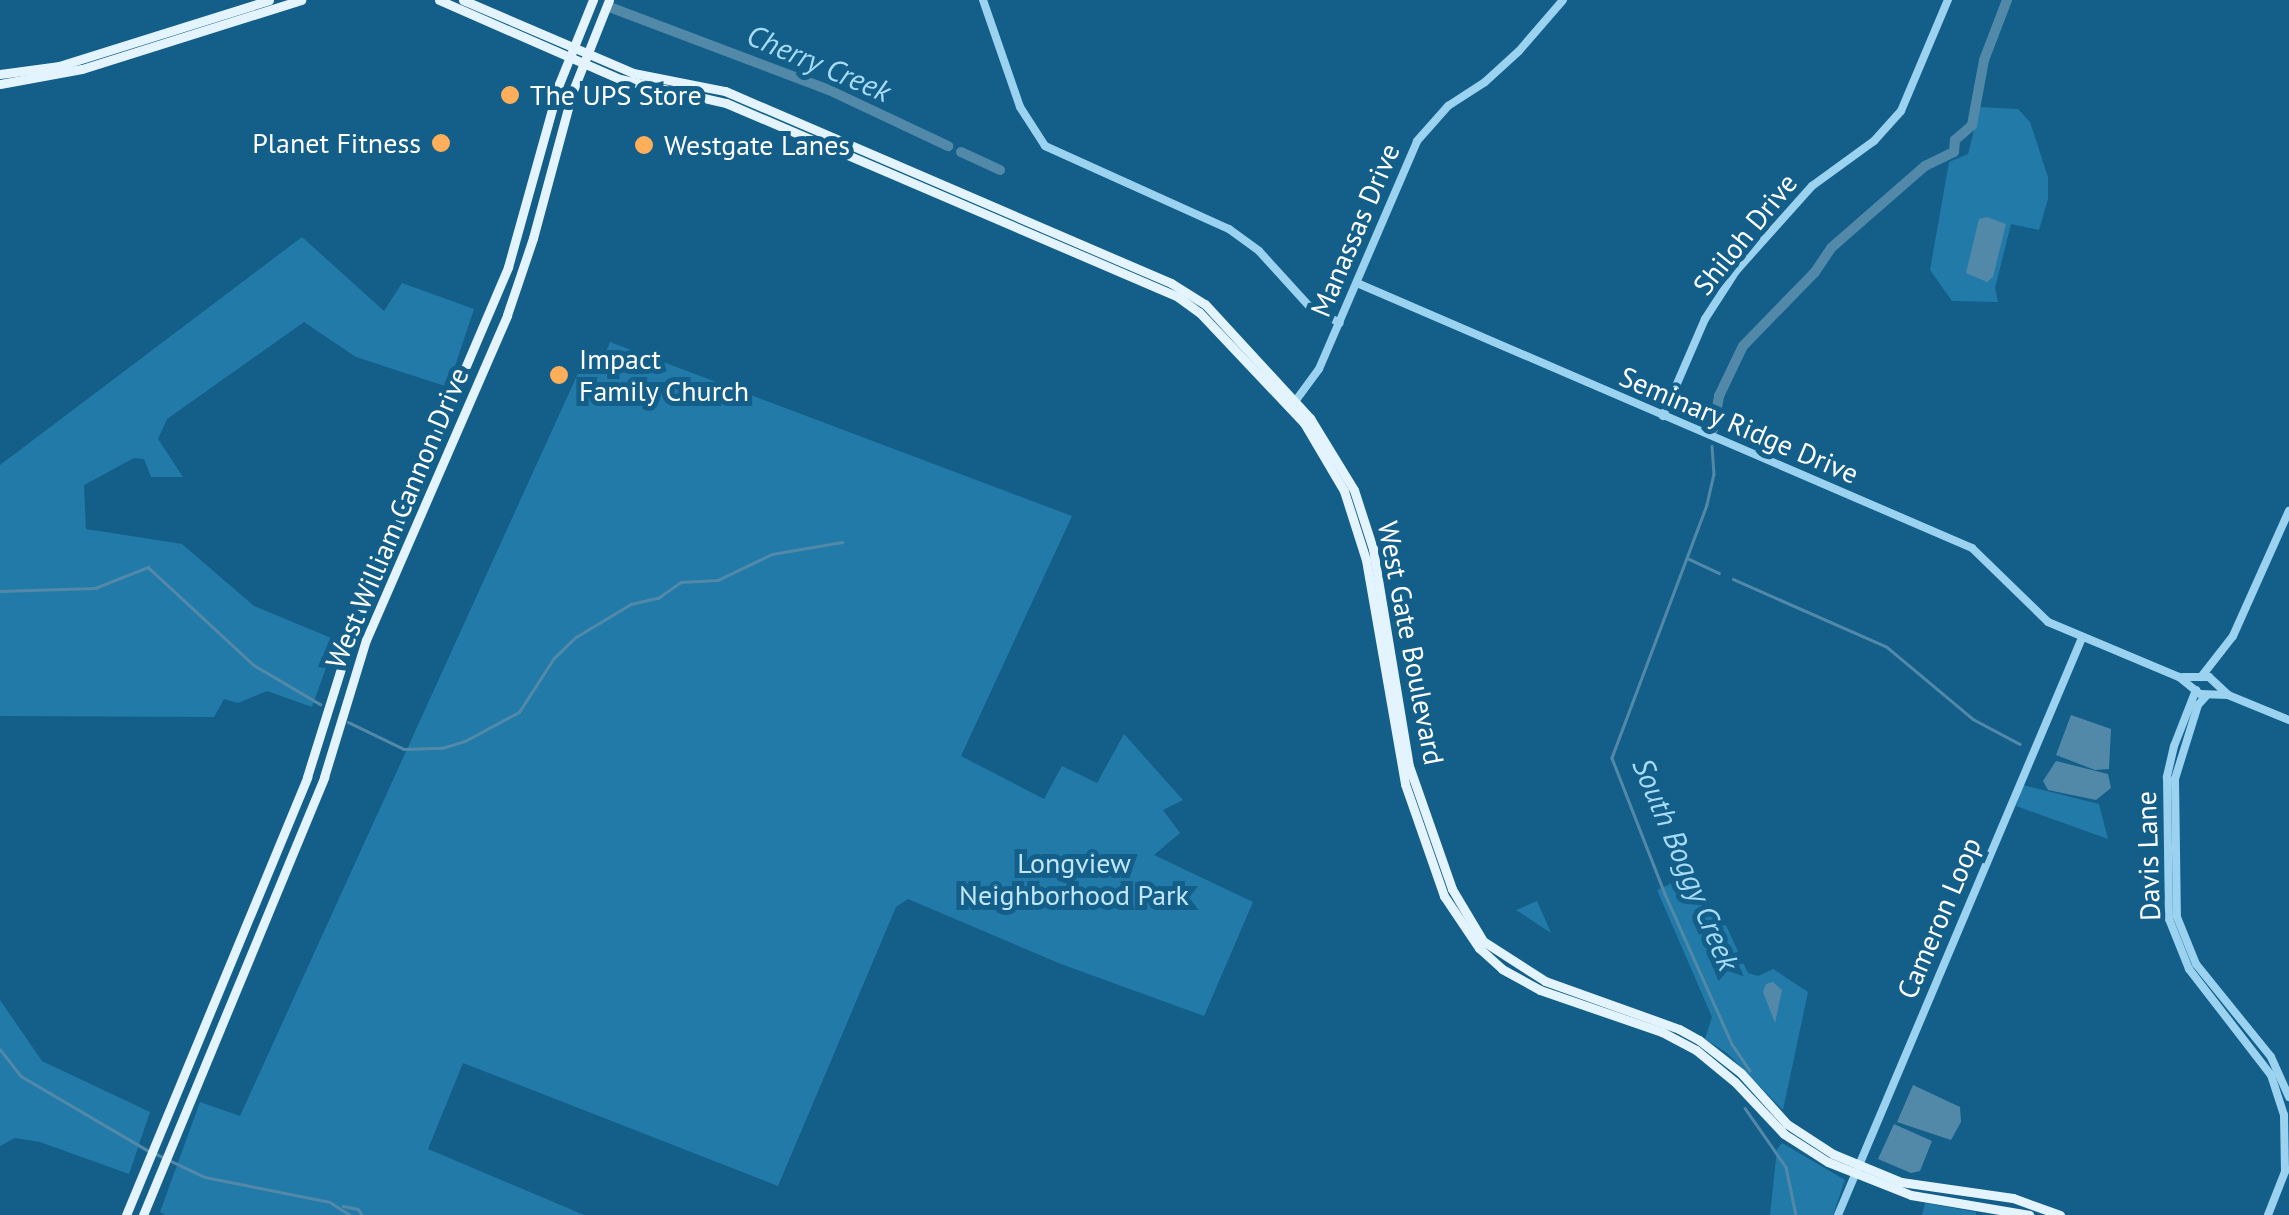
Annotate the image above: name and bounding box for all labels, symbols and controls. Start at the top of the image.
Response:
water label: Cherry Creek [741,16,897,110]
place label: The UPS Store [530,78,702,112]
marker: The UPS Store [499,84,521,106]
place label: Planet Fitness [252,126,421,160]
place label: Westgate Lanes [664,128,850,162]
marker: Planet Fitness [430,132,452,154]
marker: Westgate Lanes [633,134,655,156]
street label: Manassas Drive [1303,138,1407,322]
street label: Shiloh Drive [1686,167,1804,301]
place label: Impact Family Church [579,342,750,408]
street label: Seminary Ridge Drive [1614,359,1864,491]
street label: West William Cannon Drive [318,362,476,674]
marker: Impact Family Church [548,364,570,386]
street label: West Gate Boulevard [1371,519,1451,767]
water label: South Boggy Creek [1625,752,1747,976]
street label: Davis Lane [2129,791,2167,921]
street label: Cameron Loop [1890,832,1988,1004]
park label: Longview Neighborhood Park [959,846,1189,912]

